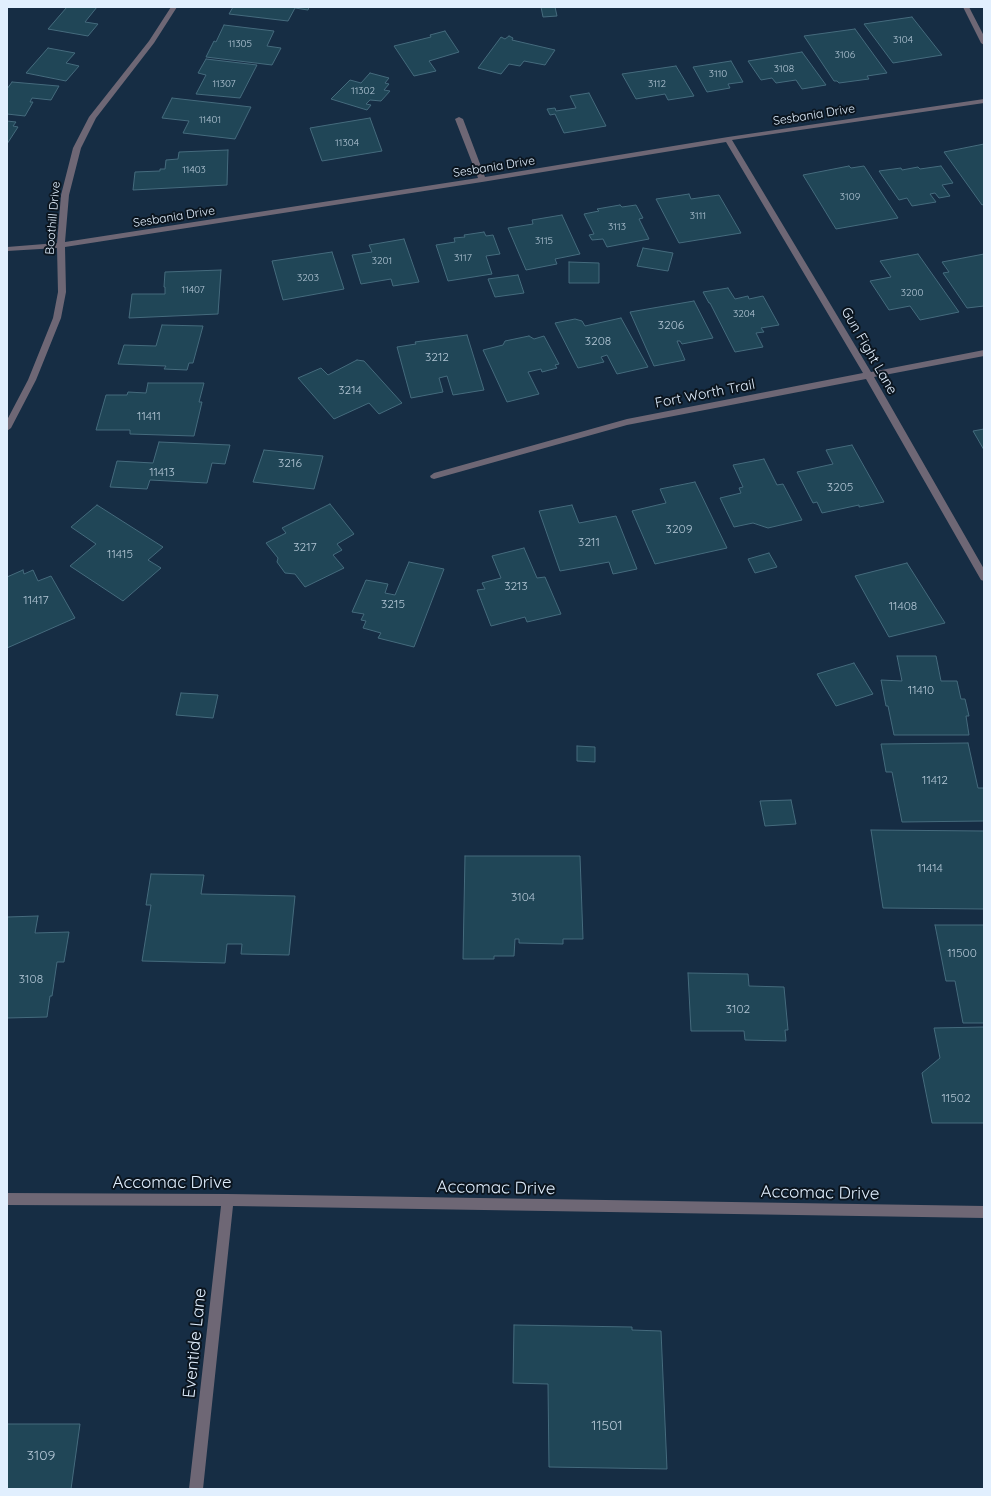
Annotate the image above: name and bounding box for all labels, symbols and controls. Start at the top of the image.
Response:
house number: 3104 [893,34,913,46]
house number: 11305 [228,38,252,50]
house number: 3106 [835,49,855,61]
house number: 3108 [774,63,794,75]
house number: 3110 [709,68,727,80]
house number: 11307 [212,78,236,90]
house number: 3112 [648,78,666,90]
house number: 11302 [351,85,375,97]
street label: Sesbania Drive [772,101,856,129]
house number: 11401 [199,114,221,126]
house number: 11304 [335,137,359,149]
street label: Sesbania Drive [452,153,536,181]
house number: 11403 [182,164,206,176]
street label: Boothill Drive [43,181,63,255]
house number: 3109 [840,191,860,203]
street label: Sesbania Drive [132,203,216,231]
house number: 3111 [690,210,706,222]
house number: 3113 [608,221,626,233]
house number: 3115 [535,235,553,247]
house number: 3117 [454,252,472,264]
house number: 3201 [372,255,392,267]
house number: 3203 [297,272,319,284]
house number: 11407 [181,284,205,296]
house number: 3200 [901,287,923,299]
street label: Gun Fight Lane [837,304,901,398]
house number: 3204 [733,308,755,320]
house number: 3206 [658,318,684,332]
house number: 3208 [585,334,611,348]
house number: 3212 [425,350,449,364]
street label: Fort Worth Trail [654,376,756,412]
house number: 3214 [338,383,362,397]
house number: 11411 [137,409,161,423]
house number: 3216 [278,456,302,470]
house number: 11413 [149,465,175,479]
house number: 3205 [827,480,853,494]
house number: 3209 [666,522,692,536]
house number: 3211 [578,535,600,549]
house number: 3217 [293,540,317,554]
house number: 11415 [107,547,133,561]
house number: 3213 [504,579,528,593]
house number: 11417 [23,593,49,607]
house number: 3215 [381,597,405,611]
house number: 11408 [889,599,917,613]
house number: 11410 [908,683,934,697]
house number: 11412 [922,773,948,787]
house number: 11414 [917,861,943,875]
house number: 3104 [511,890,535,904]
house number: 11500 [947,946,977,960]
house number: 3108 [19,972,43,986]
house number: 3102 [726,1002,750,1016]
house number: 11502 [941,1091,971,1105]
street label: Accomac Drive [112,1173,232,1193]
street label: Accomac Drive [436,1177,556,1199]
street label: Accomac Drive [760,1182,880,1204]
street label: Eventide Lane [179,1287,211,1399]
house number: 11501 [591,1418,623,1434]
house number: 3109 [27,1448,55,1464]

